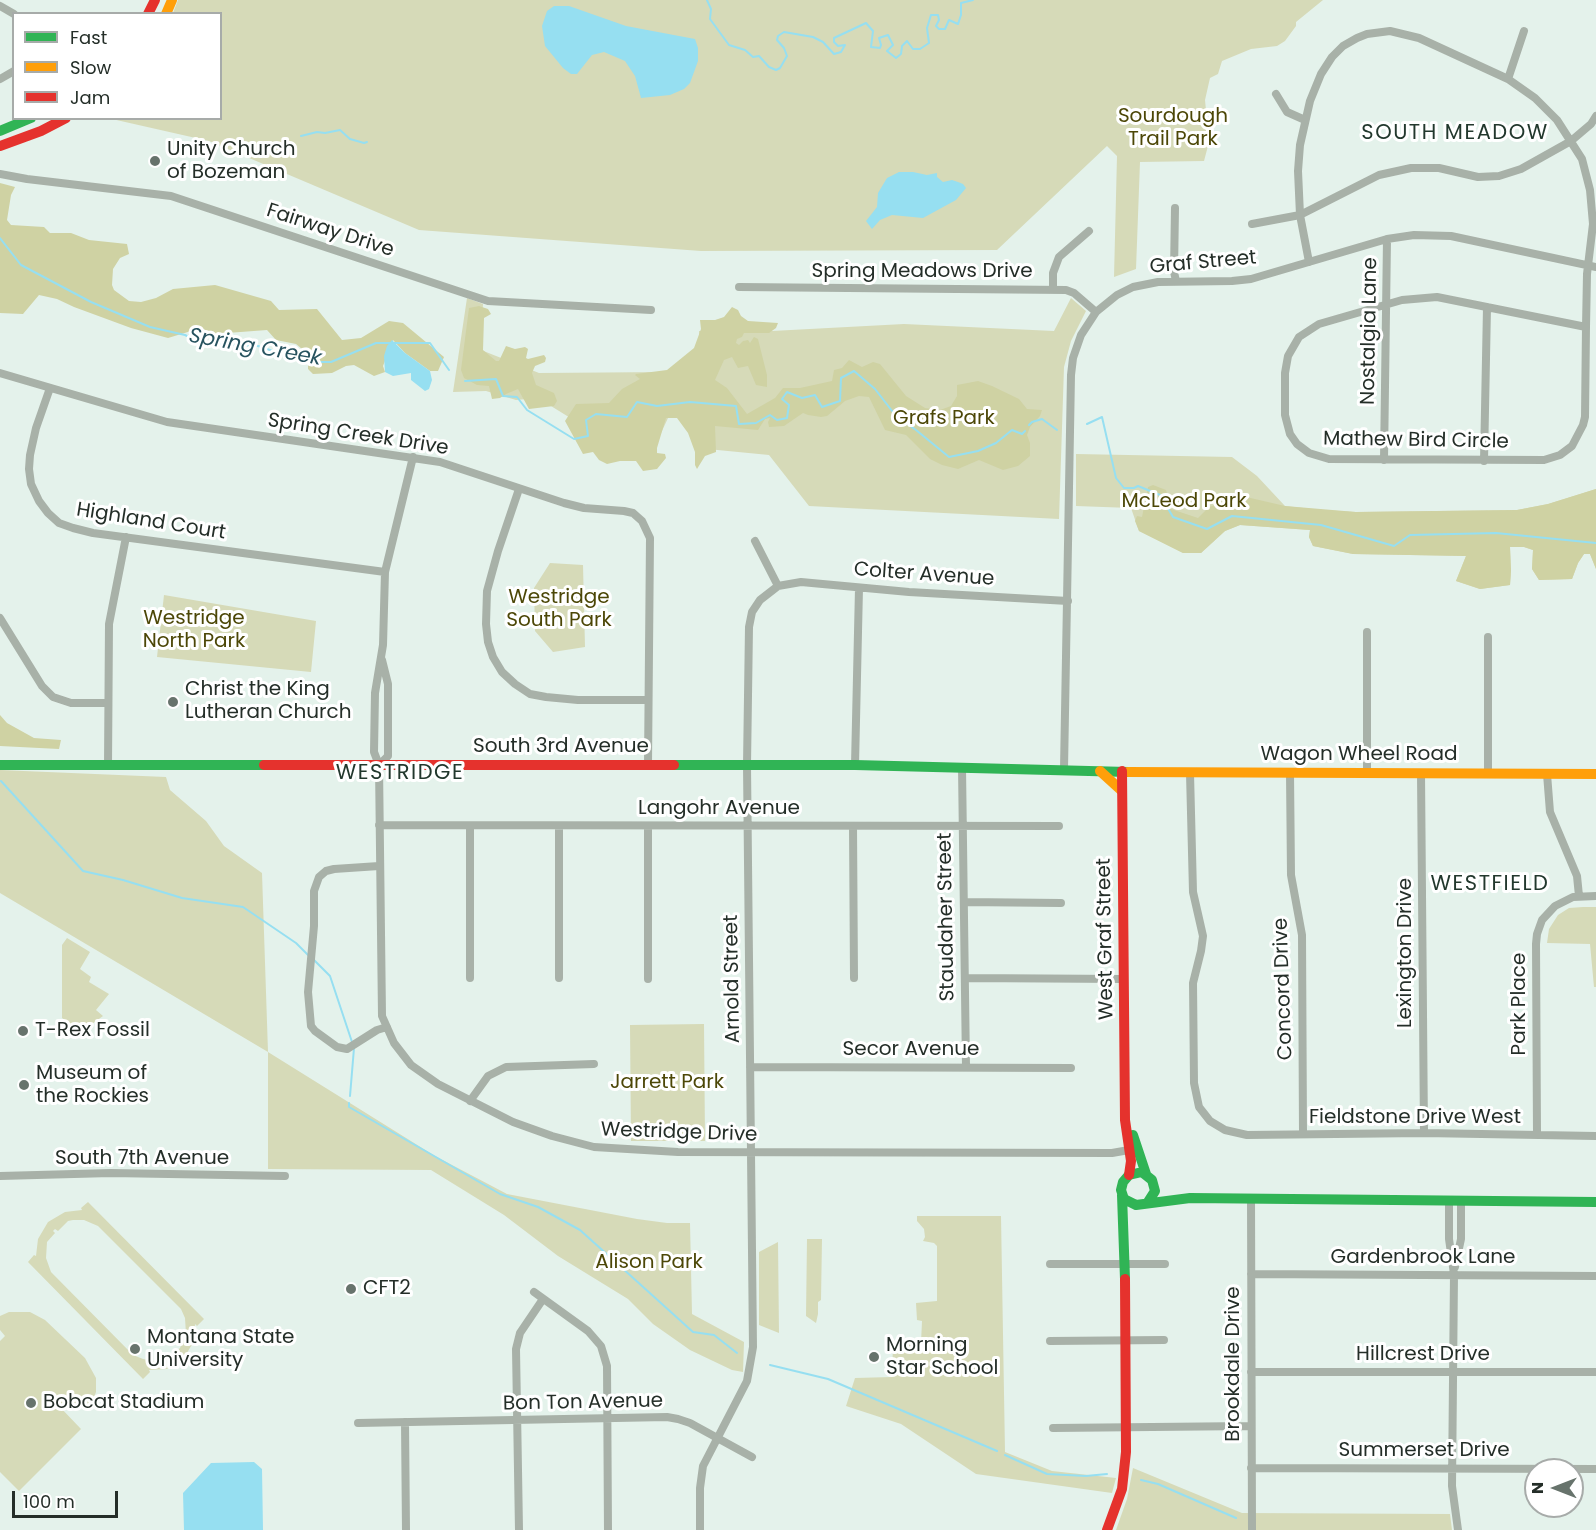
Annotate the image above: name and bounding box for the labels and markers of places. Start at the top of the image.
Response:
place label: Unity Church of Bozeman [167,138,296,185]
marker: Unity Church of Bozeman [148,154,162,168]
place label: Christ the King Lutheran Church [185,678,351,725]
marker: Christ the King Lutheran Church [166,695,180,709]
place label: T-Rex Fossil [35,1019,150,1043]
marker: T-Rex Fossil [16,1024,30,1038]
place label: Museum of the Rockies [36,1062,149,1109]
marker: Museum of the Rockies [17,1078,31,1092]
place label: CFT2 [363,1277,411,1301]
marker: CFT2 [344,1282,358,1296]
place label: Montana State University [147,1326,294,1373]
place label: Morning Star School [886,1334,999,1381]
marker: Montana State University [128,1342,142,1356]
marker: Morning Star School [867,1350,881,1364]
place label: Bobcat Stadium [43,1391,204,1415]
marker: Bobcat Stadium [24,1396,38,1410]

